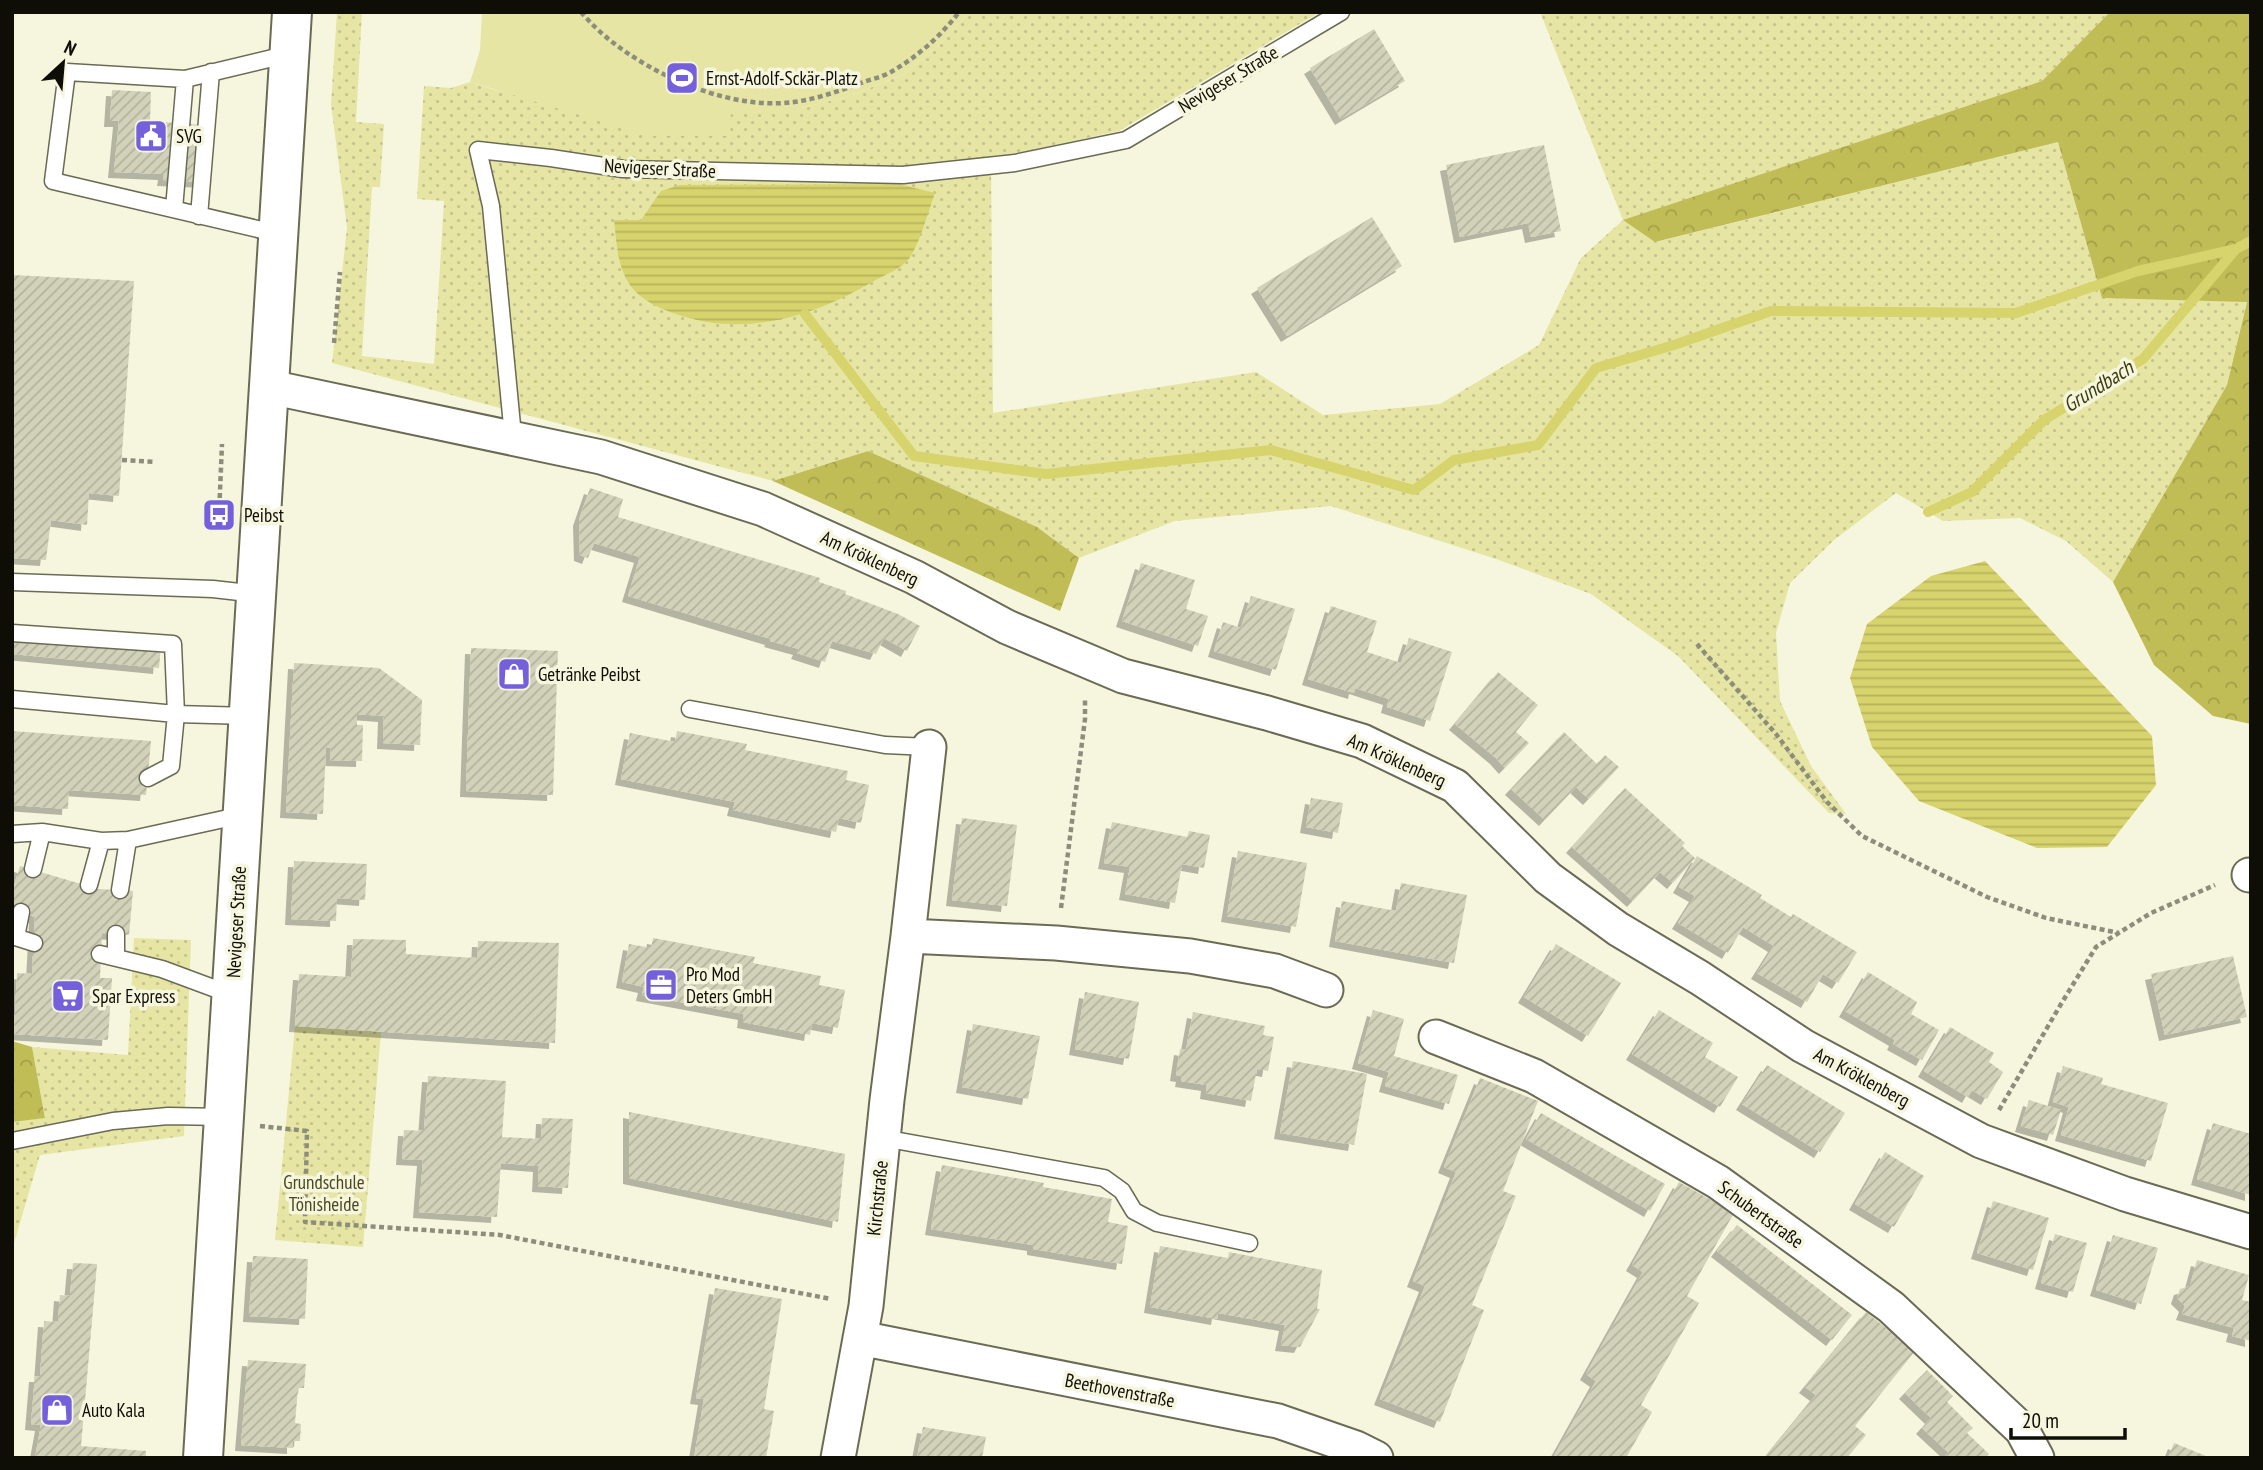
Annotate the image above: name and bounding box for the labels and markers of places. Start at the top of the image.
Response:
sports icon: Ernst-Adolf-Sckär-Platz [663,59,701,97]
place label: Ernst-Adolf-Sckär-Platz [706,66,858,90]
public building icon: SVG [132,117,170,155]
place label: SVG [176,124,202,148]
bus stop icon: Peibst [200,496,238,534]
place label: Peibst [244,503,285,527]
shop icon: Getränke Peibst [495,655,533,693]
place label: Getränke Peibst [538,662,641,686]
place label: Pro Mod Deters GmbH [686,962,773,1008]
office icon: Pro Mod Deters GmbH [642,966,680,1004]
supermarket icon: Spar Express [49,977,87,1015]
place label: Spar Express [92,984,175,1008]
shop icon: Auto Kala [38,1391,76,1429]
place label: Auto Kala [82,1398,145,1422]

